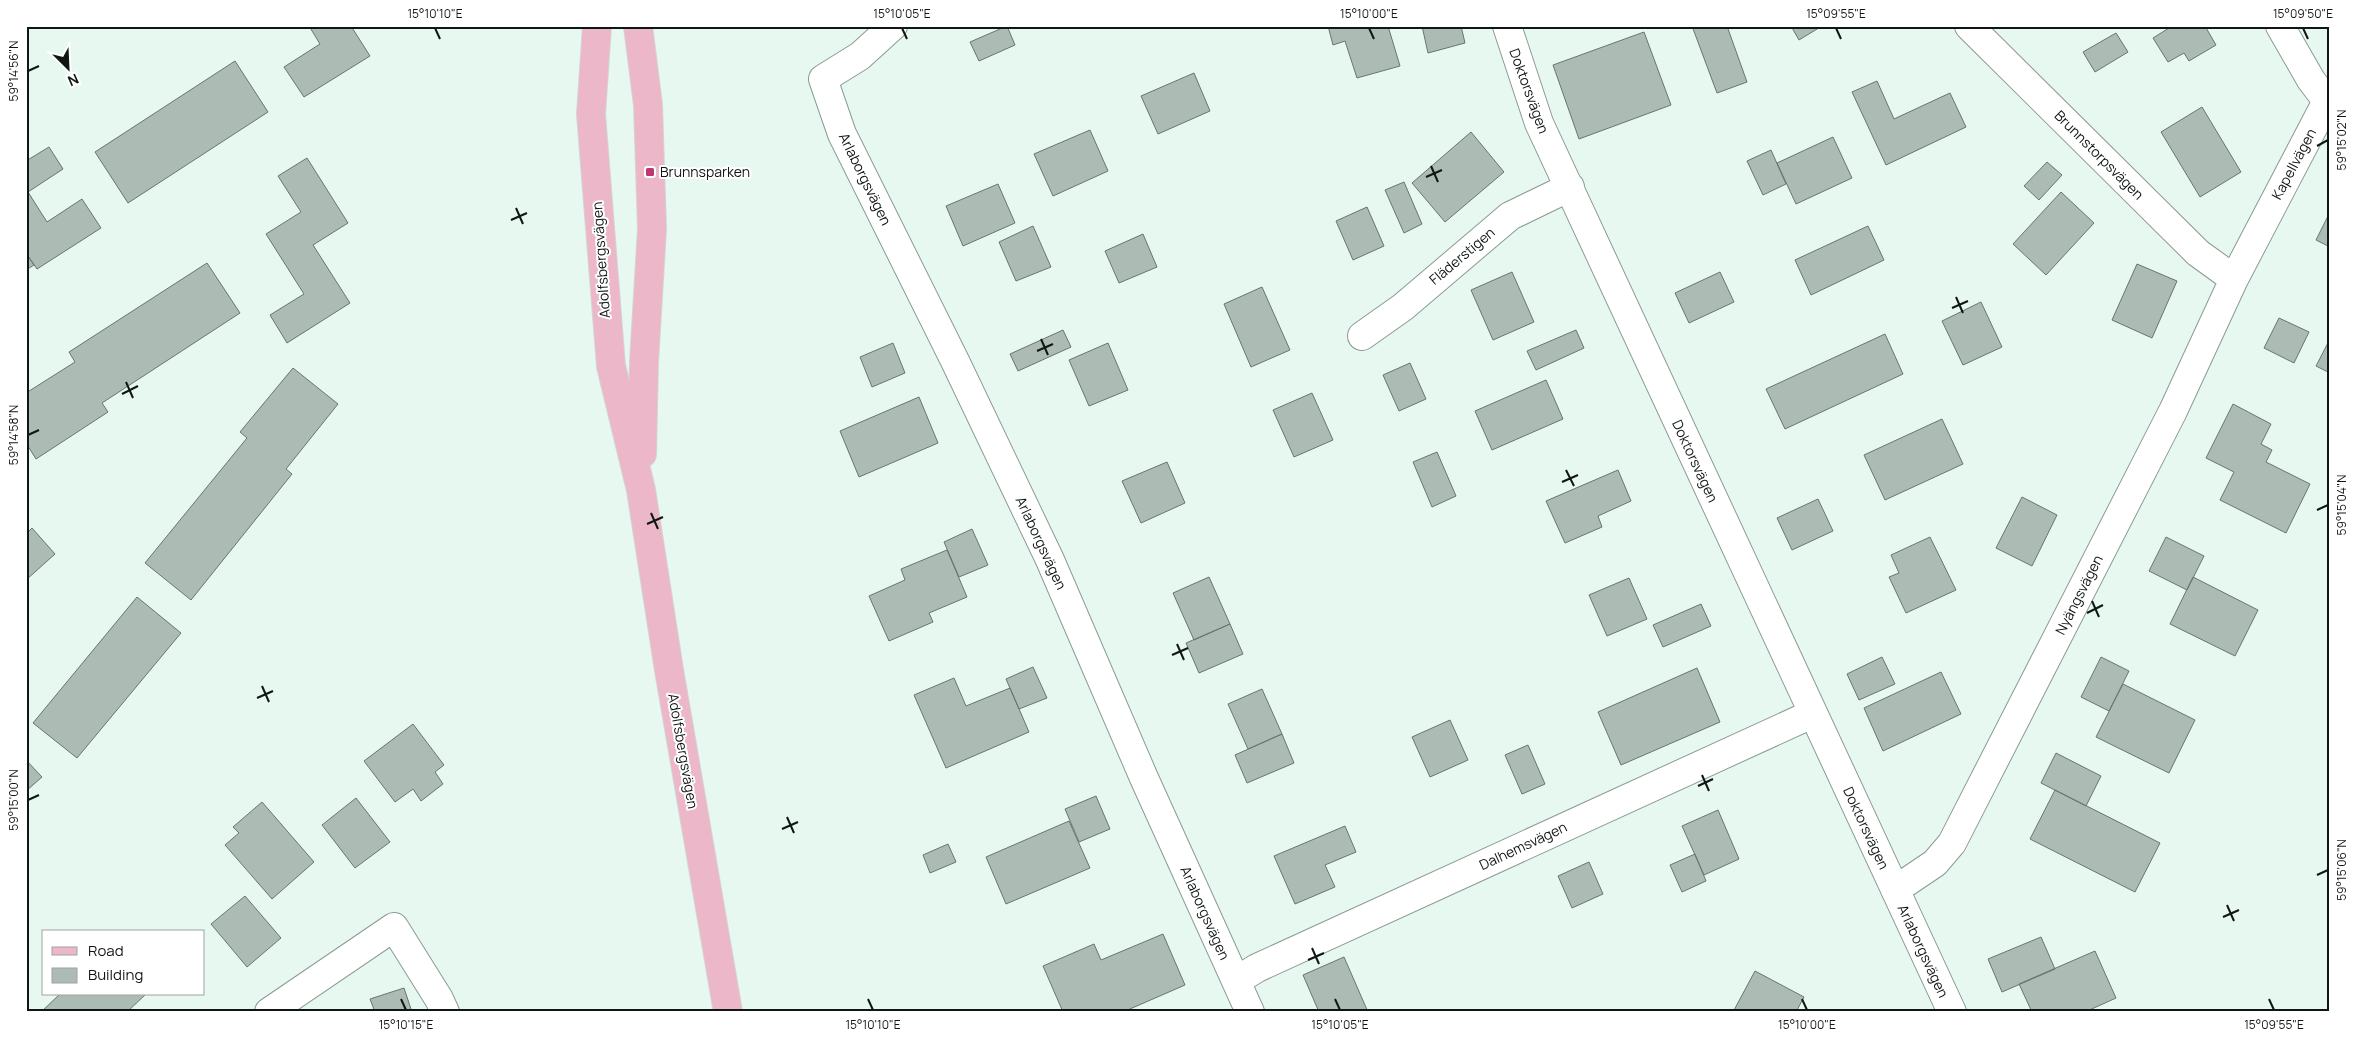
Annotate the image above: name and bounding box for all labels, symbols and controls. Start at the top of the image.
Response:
text: 15°10'10"E [407,5,463,22]
text: 15°10'05"E [873,5,931,22]
text: 15°10'00"E [1340,5,1398,22]
text: 15°09'55"E [1806,5,1866,22]
text: 15°09'50"E [2273,5,2333,22]
text: 59°14'56"N [5,40,22,102]
north arrow [42,42,92,92]
street label: Doktorsvägen [1505,46,1554,136]
text: N [65,70,82,91]
street label: Brunnstorpsvägen [2051,106,2148,203]
text: 59°15'02"N [2333,109,2350,171]
street label: Kapellvägen [2267,125,2320,203]
street label: Arlaborgsvägen [835,129,896,228]
place label: Brunnsparken [660,162,750,181]
marker: Brunnsparken [644,166,656,178]
street label: Adolfsbergsvägen [587,201,614,319]
street label: Fläderstigen [1425,223,1498,289]
text: 59°14'58"N [5,405,22,465]
street label: Doktorsvägen [1668,416,1723,505]
text: 59°15'04"N [2333,475,2350,535]
street label: Arlaborgsvägen [1012,493,1071,592]
street label: Nyängsvägen [2050,552,2107,638]
street label: Adolfsbergsvägen [664,692,703,810]
text: 59°15'00"N [5,769,22,831]
street label: Doktorsvägen [1839,783,1894,872]
street label: Dalhemsvägen [1476,817,1570,874]
text: 59°15'06"N [2333,839,2350,901]
street label: Arlaborgsvägen [1176,863,1235,963]
street label: Arlaborgsvägen [1894,901,1953,1000]
legend [42,930,205,996]
text: Road [88,940,124,961]
text: Building [88,964,143,985]
text: 15°10'15"E [379,1016,434,1033]
text: 15°10'10"E [845,1016,901,1033]
text: 15°10'05"E [1311,1016,1369,1033]
text: 15°10'00"E [1778,1016,1836,1033]
text: 15°09'55"E [2244,1016,2304,1033]

